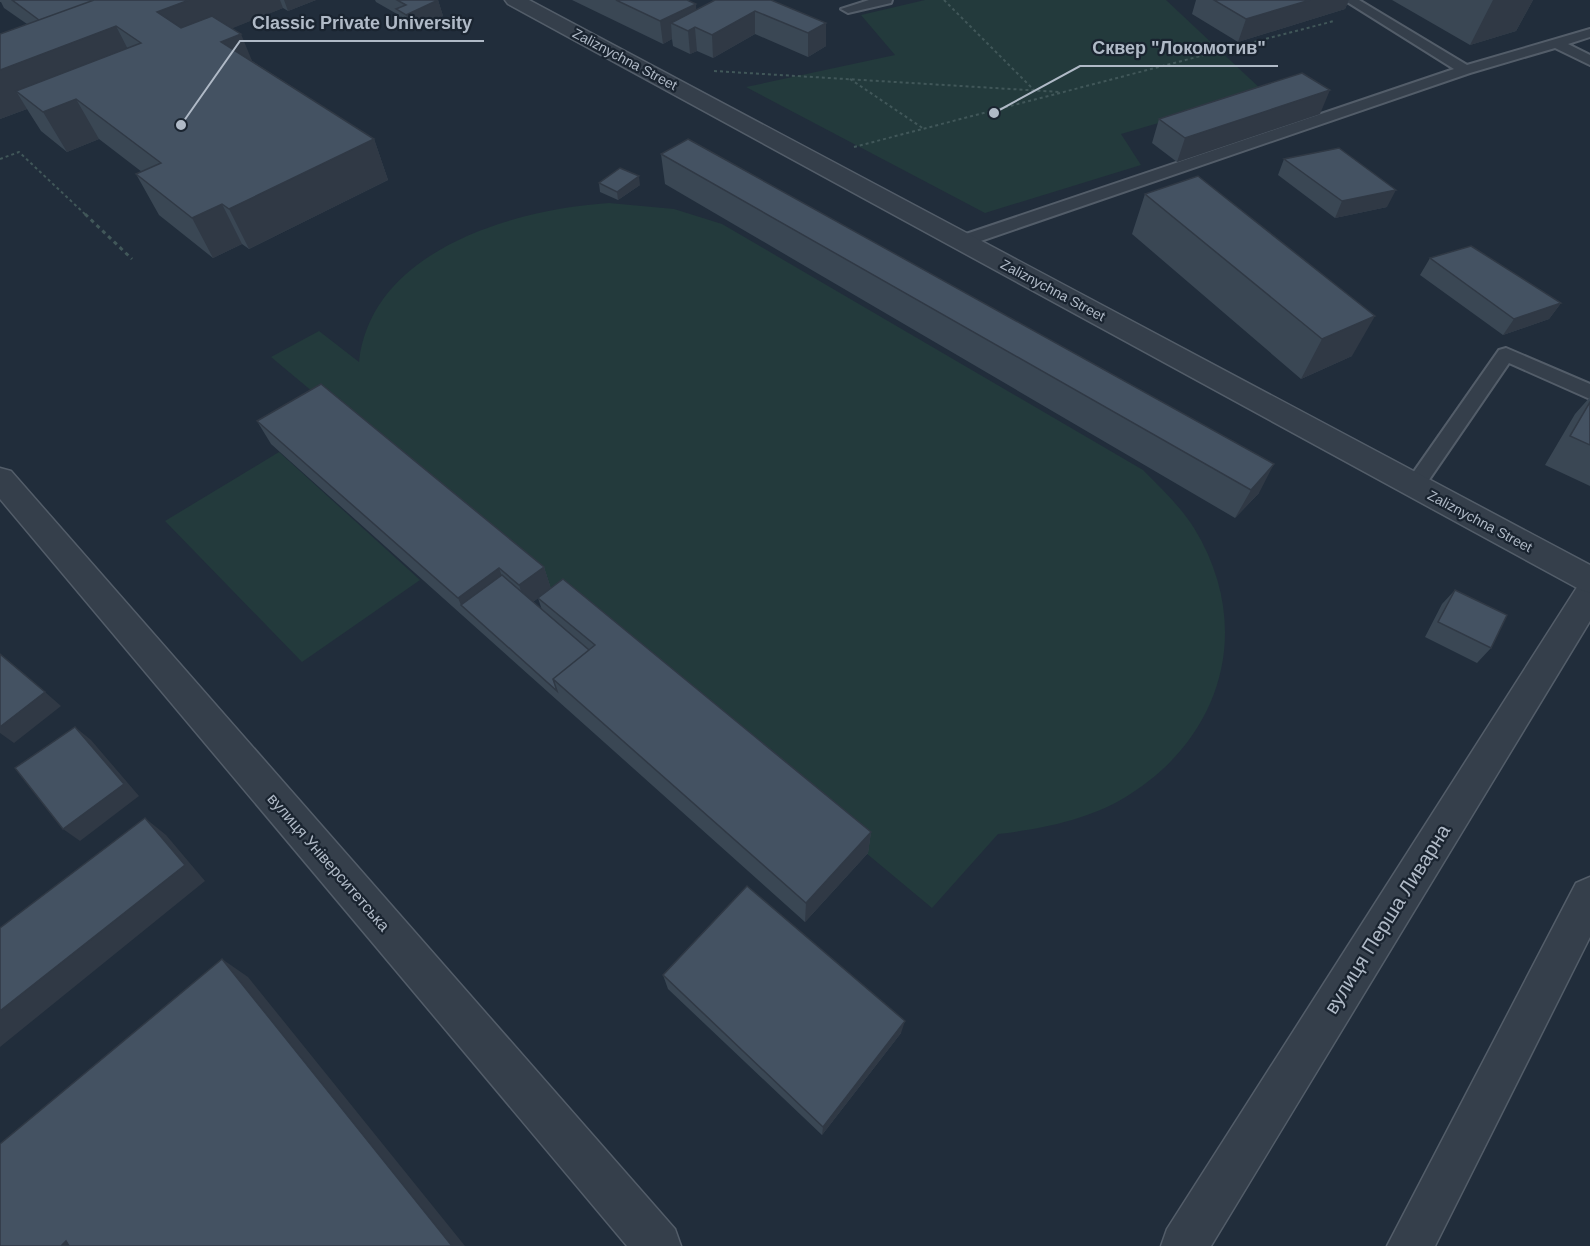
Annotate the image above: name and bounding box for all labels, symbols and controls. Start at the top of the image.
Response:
callout: Classic Private University [240,5,484,41]
text: Classic Private University [252,13,472,33]
street label: Zaliznychna Street [570,25,680,93]
callout: Сквер "Локомотив" [1080,30,1278,66]
text: Сквер "Локомотив" [1092,38,1266,58]
street label: Zaliznychna Street [998,256,1108,324]
street label: Zaliznychna Street [1425,487,1535,555]
street label: вулиця Університетська [264,790,393,935]
street label: вулиця Перша Ливарна [1320,820,1455,1018]

